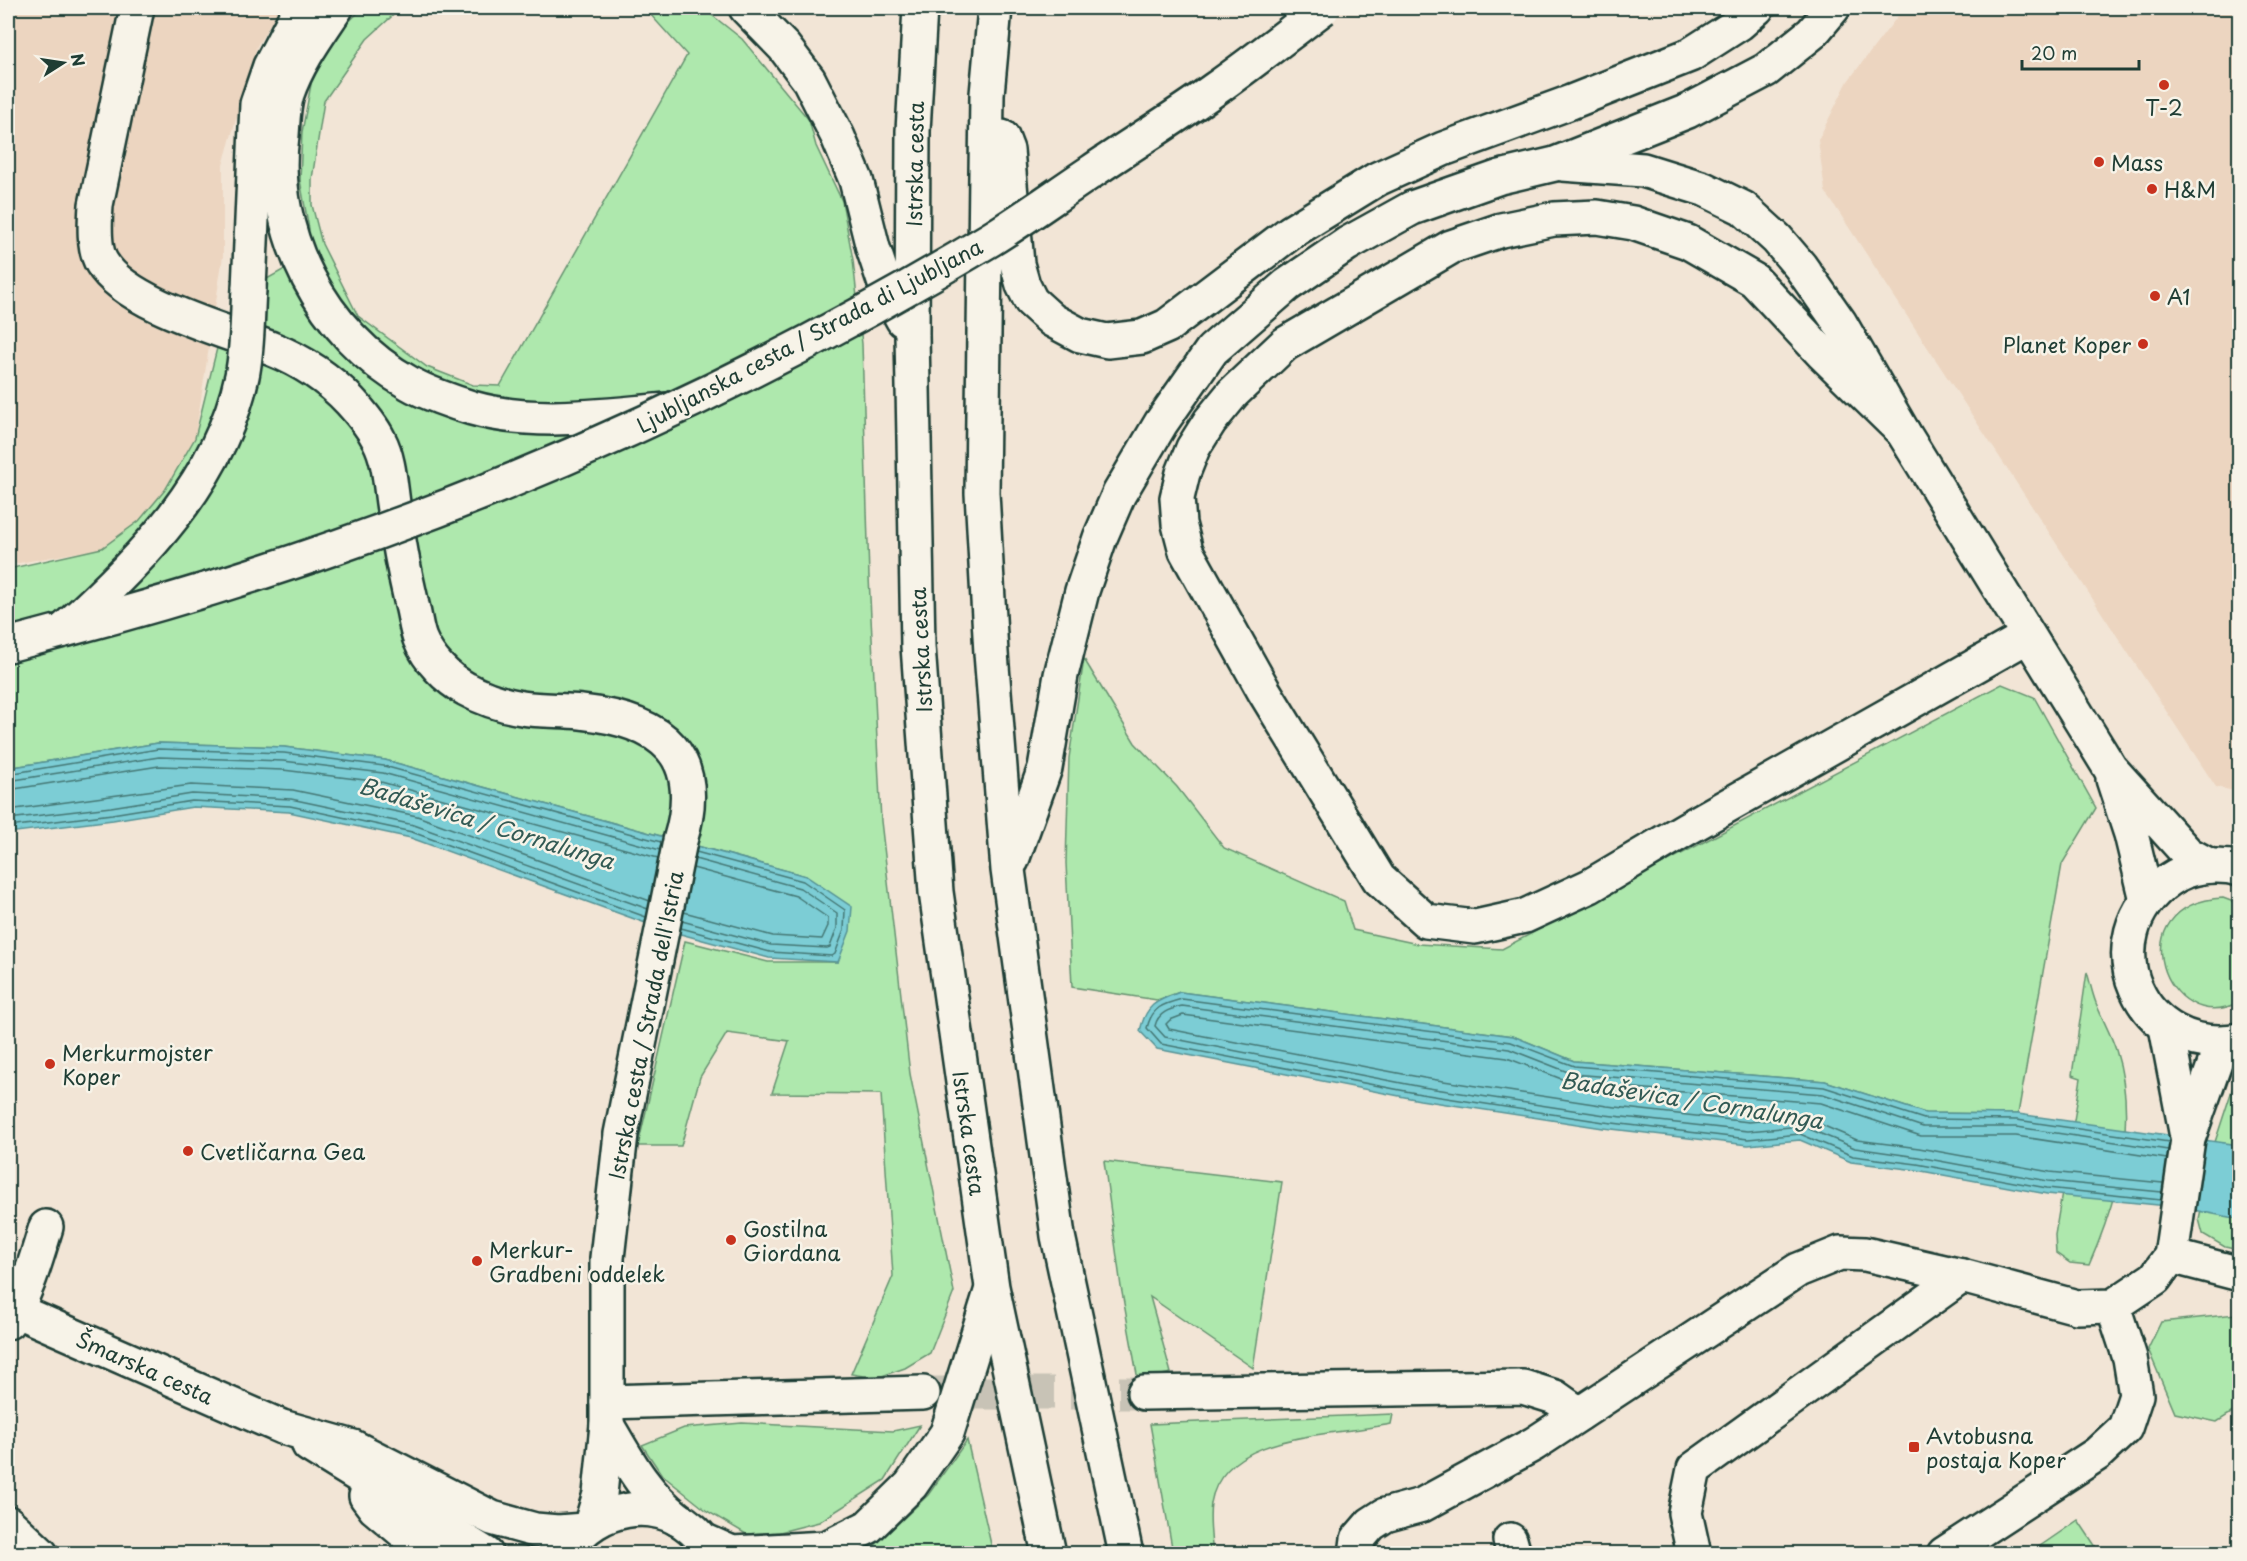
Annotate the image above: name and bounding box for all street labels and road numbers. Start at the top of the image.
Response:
street label: Istrska cesta [897,101,931,227]
street label: Ljubljanska cesta / Strada di Ljubljana [630,229,988,440]
street label: Istrska cesta [901,586,939,714]
street label: Istrska cesta / Strada dell'Istria [599,867,691,1182]
street label: Istrska cesta [945,1069,995,1197]
street label: Šmarska cesta [71,1322,219,1412]

